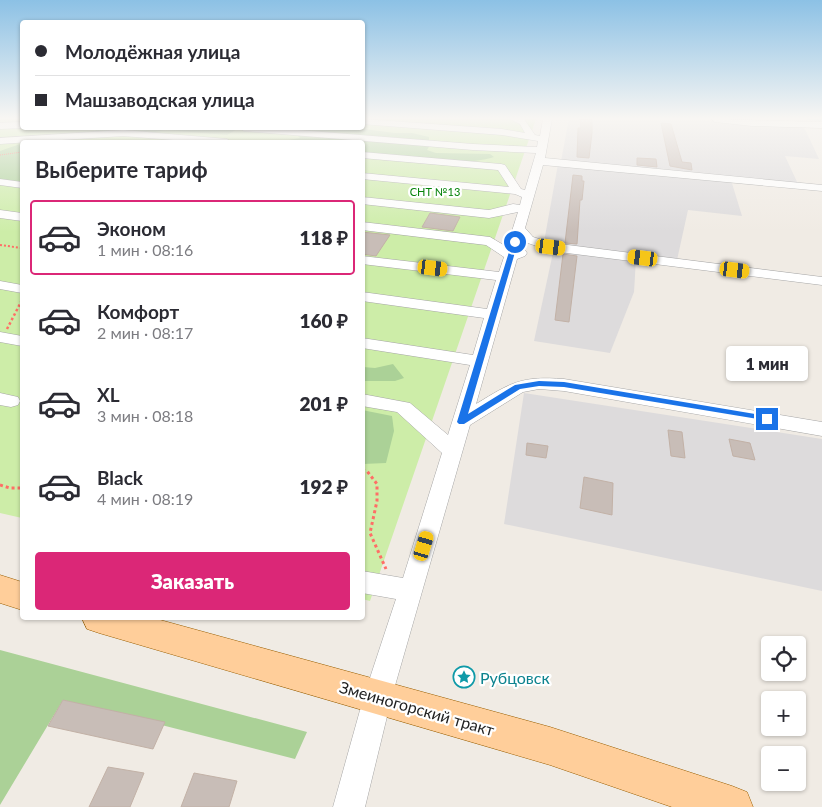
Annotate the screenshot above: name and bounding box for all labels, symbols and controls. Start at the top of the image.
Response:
text: Молодёжная улица [65,40,240,63]
text: Машзаводская улица [65,88,255,111]
text: Выберите тариф [35,156,208,183]
park label: СНТ №13 [410,185,460,198]
icon: car [37,215,82,260]
text: Эконом [97,217,166,240]
text: 118 ₽ [299,226,348,249]
route start [504,231,526,253]
car [535,238,566,256]
text: 1 мин · 08:16 [97,240,193,259]
car [627,249,658,267]
car [417,259,448,277]
car [719,261,750,279]
icon: car [37,298,82,343]
text: Комфорт [97,300,179,323]
text: 160 ₽ [299,309,348,332]
text: 2 мин · 08:17 [97,323,193,342]
callout: 1 мин [726,346,808,382]
text: 1 мин [745,354,789,373]
icon: car [37,381,82,426]
text: XL [97,383,120,406]
text: 201 ₽ [299,392,348,415]
text: 3 мин · 08:18 [97,406,193,425]
route end [756,408,778,430]
icon: car [37,464,82,509]
text: Black [97,466,143,489]
text: 192 ₽ [299,475,348,498]
text: 4 мин · 08:19 [97,489,193,508]
car [412,529,435,563]
button: Заказать [35,552,350,610]
map controls [761,636,806,791]
button: locate [761,636,806,681]
place icon: Рубцовск [452,665,476,689]
place label: Рубцовск [480,668,550,687]
street label: Змеиногорский тракт [337,677,497,739]
button: + [761,691,806,736]
button: − [761,746,806,791]

